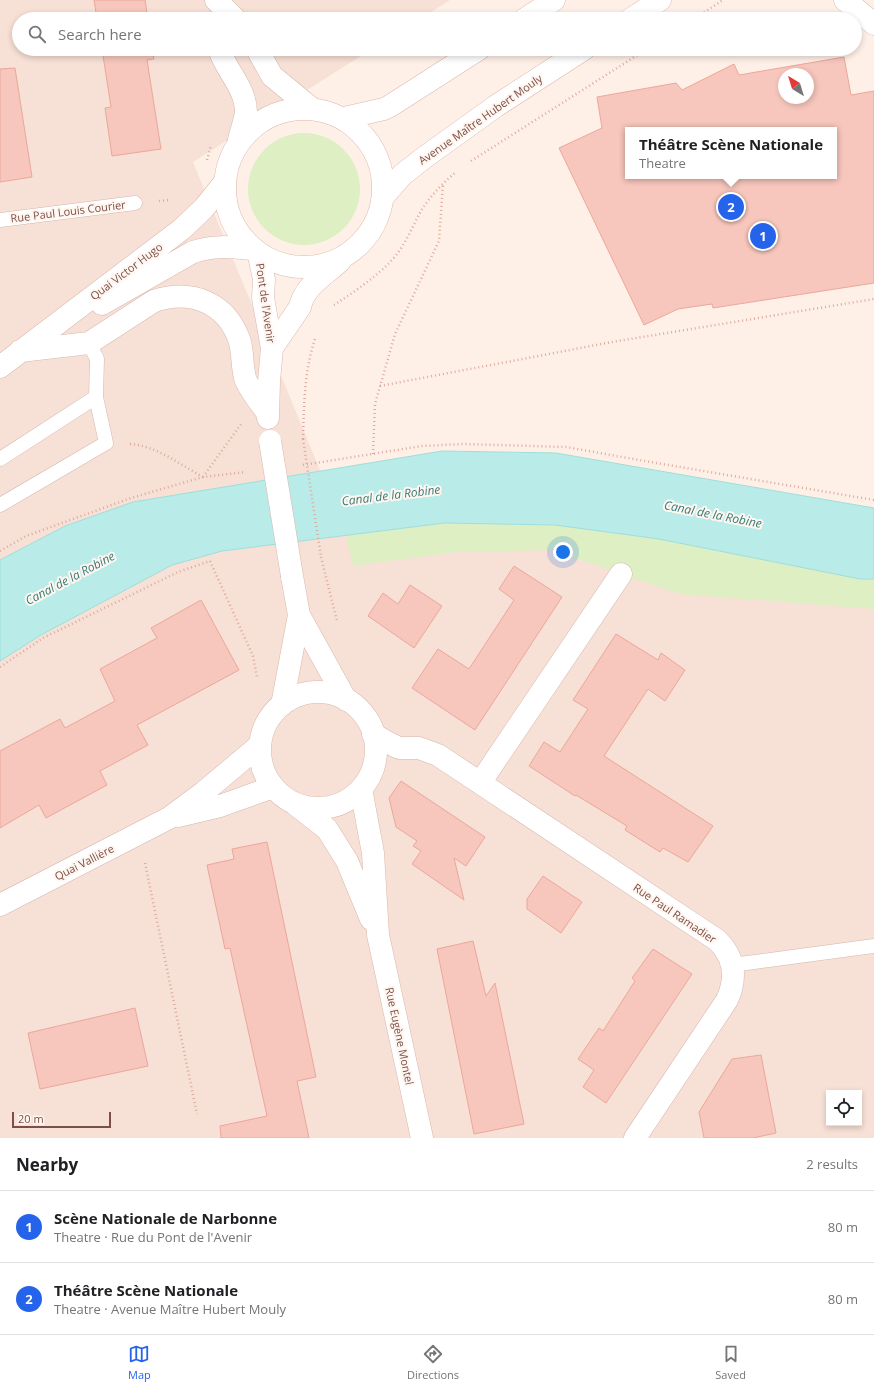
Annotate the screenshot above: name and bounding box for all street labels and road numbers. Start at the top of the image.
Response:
street label: Avenue Maître Hubert Mouly [415,70,545,168]
street label: Rue Paul Louis Courier [10,196,127,226]
street label: Quai Victor Hugo [87,239,166,303]
street label: Pont de l'Avenir [253,262,279,344]
street label: Quai Vallière [52,841,116,883]
street label: Rue Paul Ramadier [631,880,720,947]
street label: Rue Eugène Montel [382,986,418,1086]

